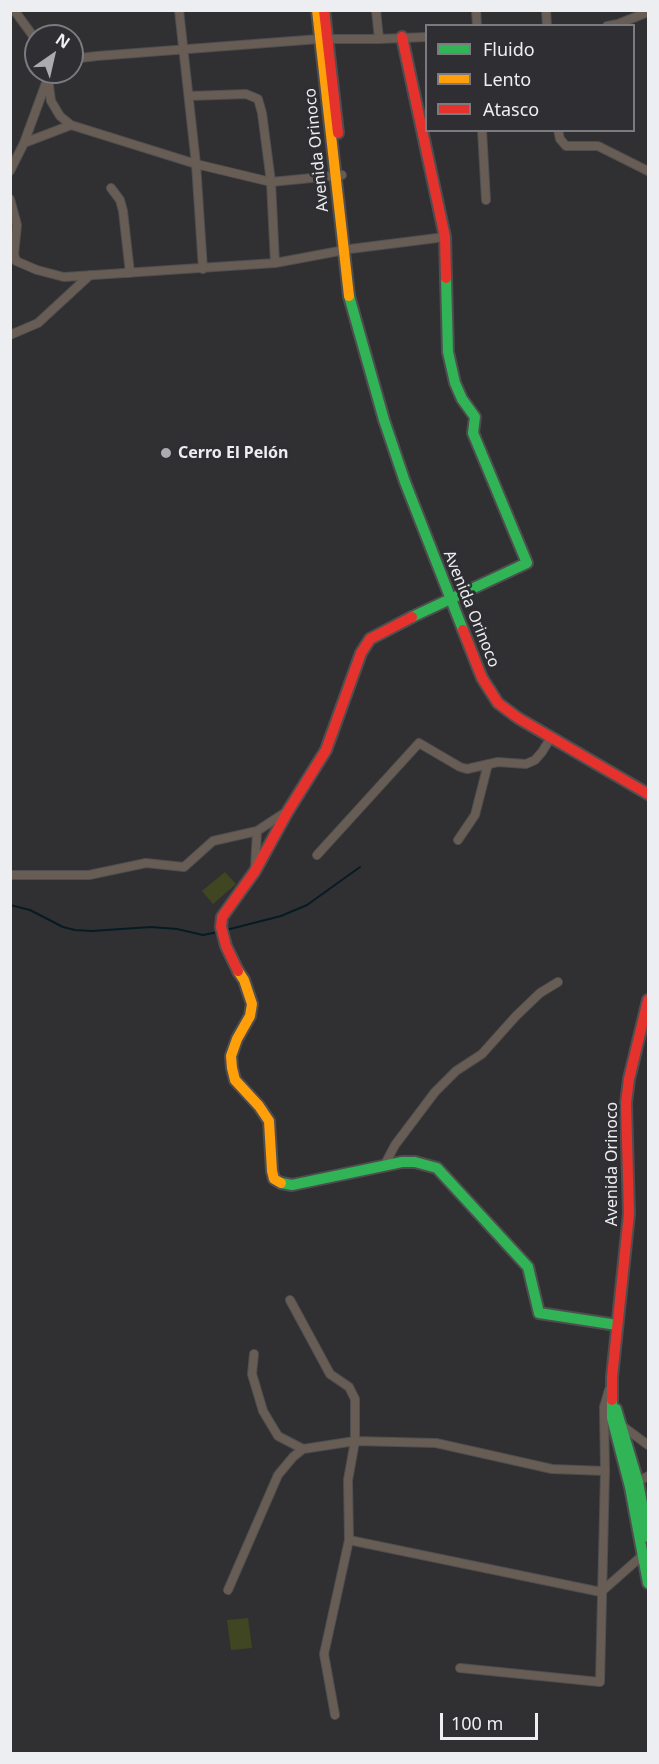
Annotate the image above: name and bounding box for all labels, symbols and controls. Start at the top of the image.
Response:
north arrow [24,24,84,84]
legend [425,24,635,132]
text: N [51,28,74,53]
text: Fluido [483,37,535,61]
text: Lento [483,67,531,91]
street label: Avenida Orinoco [301,87,333,213]
text: Atasco [483,97,539,121]
place label: Cerro El Pelón [178,443,289,463]
marker: Cerro El Pelón [159,446,173,460]
street label: Avenida Orinoco [439,548,503,670]
street label: Avenida Orinoco [602,1102,622,1226]
scale bar [443,1701,540,1739]
text: 100 m [451,1711,503,1735]

